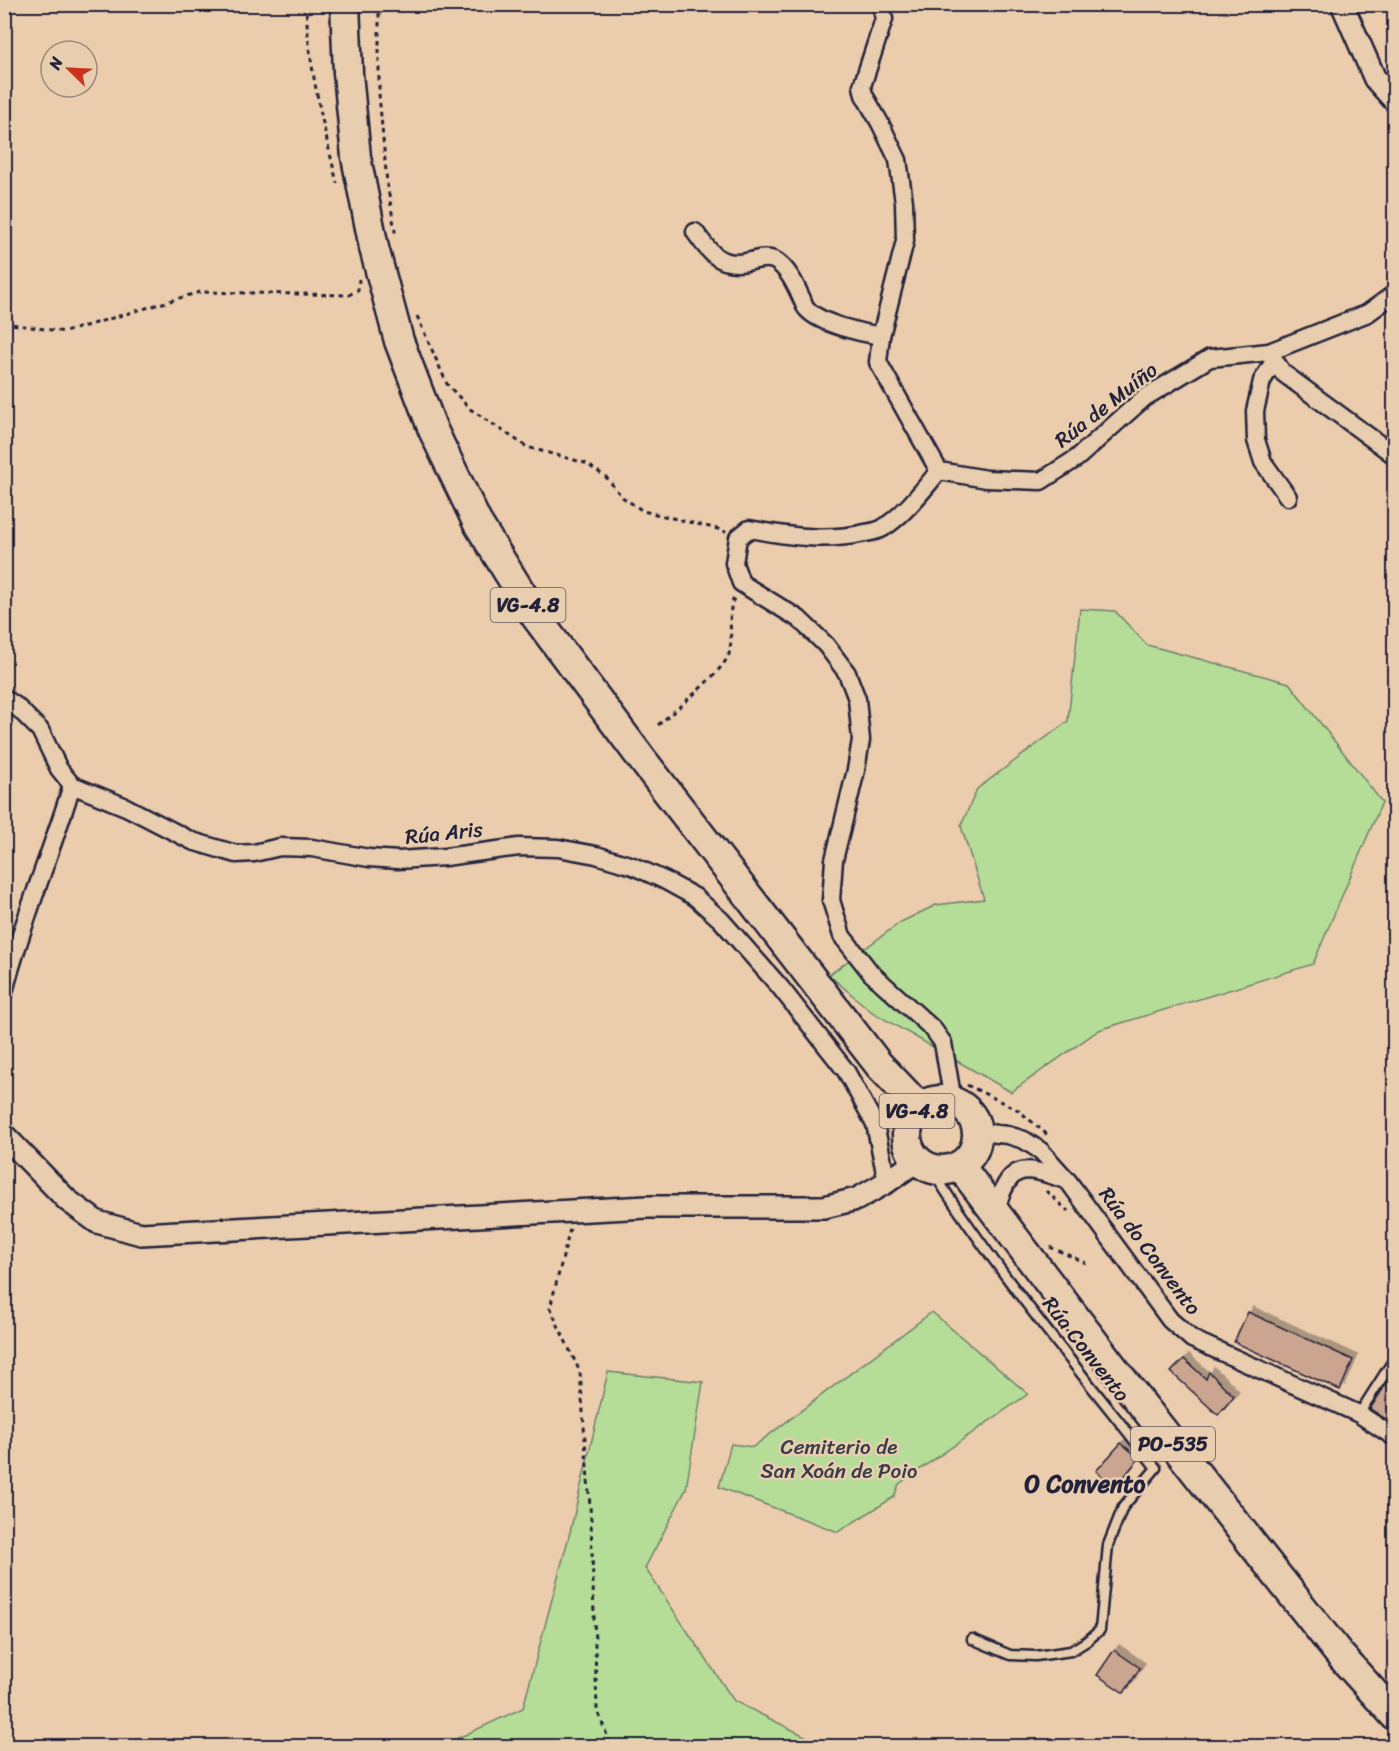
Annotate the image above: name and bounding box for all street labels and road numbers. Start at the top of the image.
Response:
street label: Rúa de Muíño [1046,352,1167,458]
road number: VG-4.8 [490,588,566,622]
street label: Rúa Aris [403,810,485,856]
road number: VG-4.8 [880,1094,954,1128]
street label: Rúa do Convento [1089,1178,1212,1324]
street label: Rúa Convento [1032,1288,1140,1411]
road number: PO-535 [1131,1427,1215,1461]

